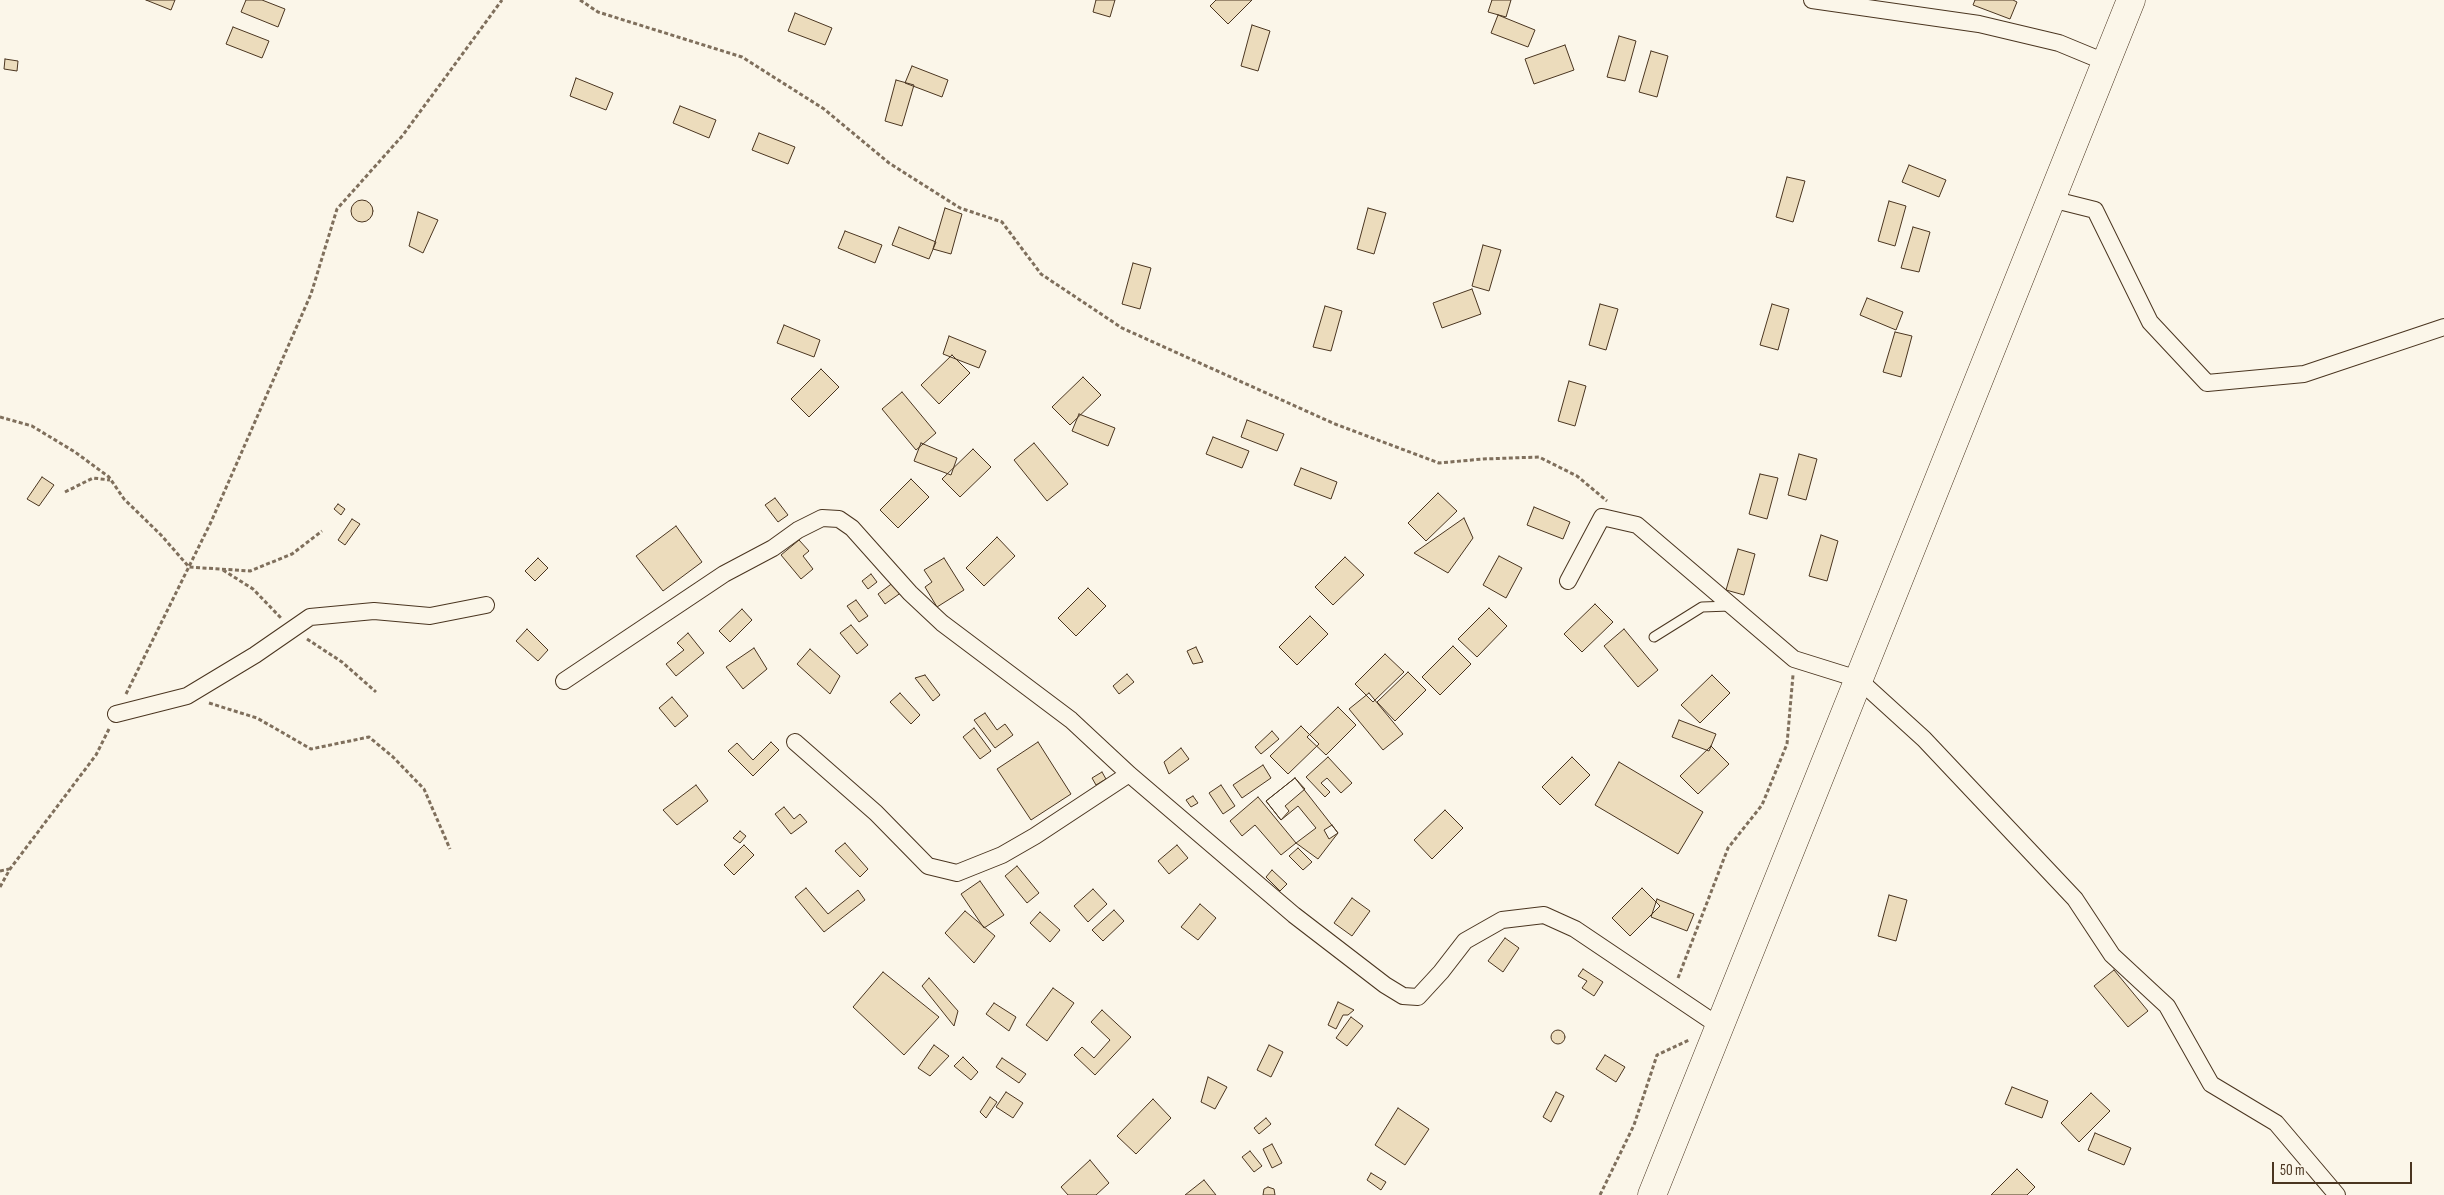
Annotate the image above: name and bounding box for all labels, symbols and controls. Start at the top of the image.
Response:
scale bar [2274,1152,2414,1184]
text: 50 m [2280,1161,2305,1180]

